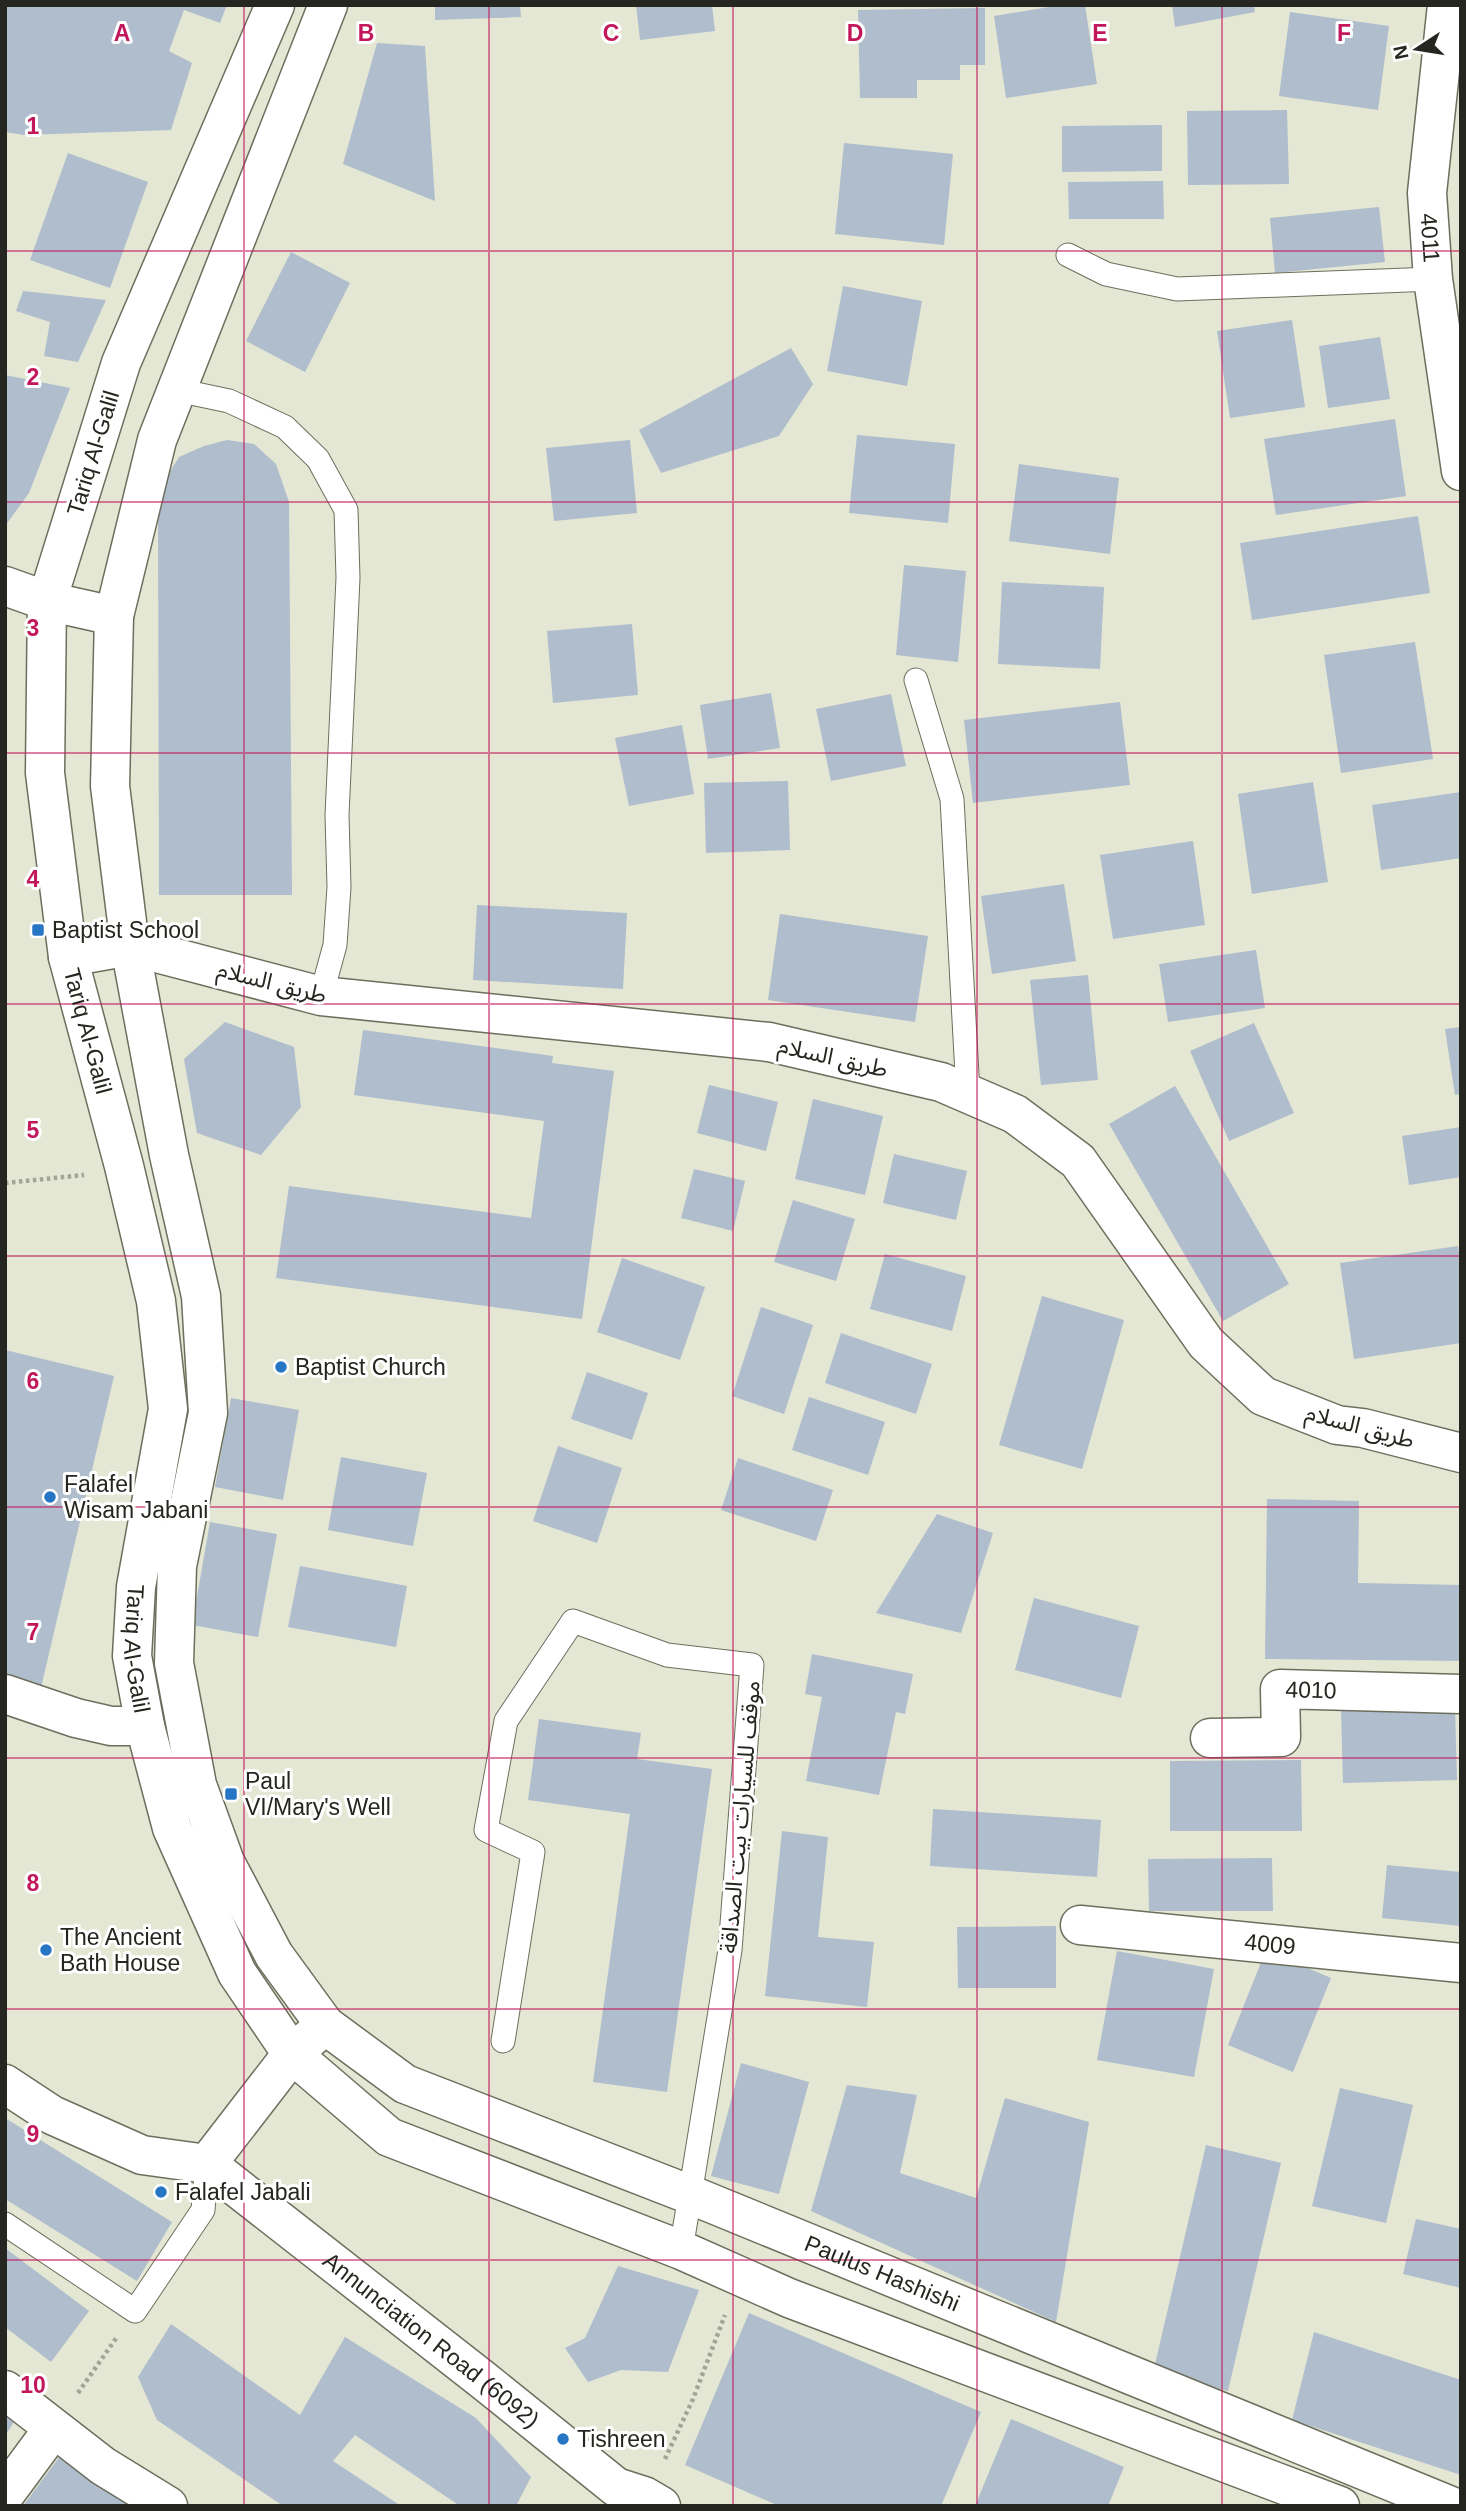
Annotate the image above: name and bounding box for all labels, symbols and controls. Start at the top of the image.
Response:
north arrow [1382,14,1452,84]
text: A [114,20,130,46]
text: B [358,20,374,46]
text: C [603,20,619,46]
text: D [847,20,863,46]
text: E [1092,20,1108,46]
text: F [1337,20,1351,46]
text: N [1389,44,1413,61]
text: 1 [27,113,40,139]
street label: 4011 [1415,212,1445,263]
text: 2 [27,364,39,390]
street label: Tariq Al-Galil [62,387,124,519]
text: 3 [27,615,39,641]
text: 4 [27,866,40,892]
place label: Baptist School [52,917,199,943]
marker: Baptist School [30,922,46,938]
street label: طريق السلام [213,956,329,1013]
street label: Tariq Al-Galil [59,965,117,1097]
street label: طريق السلام [775,1032,890,1087]
text: 5 [27,1117,40,1143]
place label: Baptist Church [295,1354,446,1380]
marker: Baptist Church [273,1359,289,1375]
text: 6 [27,1368,39,1394]
street label: طريق السلام [1301,1399,1417,1458]
place label: Falafel Wisam Jabani [64,1471,208,1523]
marker: Falafel Wisam Jabani [42,1489,58,1505]
street label: Tariq Al-Galil [119,1584,155,1715]
text: 7 [27,1619,39,1645]
street label: 4010 [1285,1676,1337,1704]
street label: موقف للسيارات بيت الصداقة [715,1679,766,1955]
place label: Paul VI/Mary's Well [245,1768,391,1820]
marker: Paul VI/Mary's Well [223,1786,239,1802]
text: 8 [27,1870,40,1896]
place label: The Ancient Bath House [60,1924,182,1976]
street label: 4009 [1243,1928,1297,1959]
marker: The Ancient Bath House [38,1942,54,1958]
text: 9 [27,2121,39,2147]
place label: Falafel Jabali [175,2179,311,2205]
marker: Falafel Jabali [153,2184,169,2200]
street label: Paulus Hashishi [801,2230,963,2317]
street label: Annunciation Road (6092) [318,2247,544,2433]
text: 10 [20,2372,46,2398]
place label: Tishreen [577,2426,666,2452]
marker: Tishreen [555,2431,571,2447]

